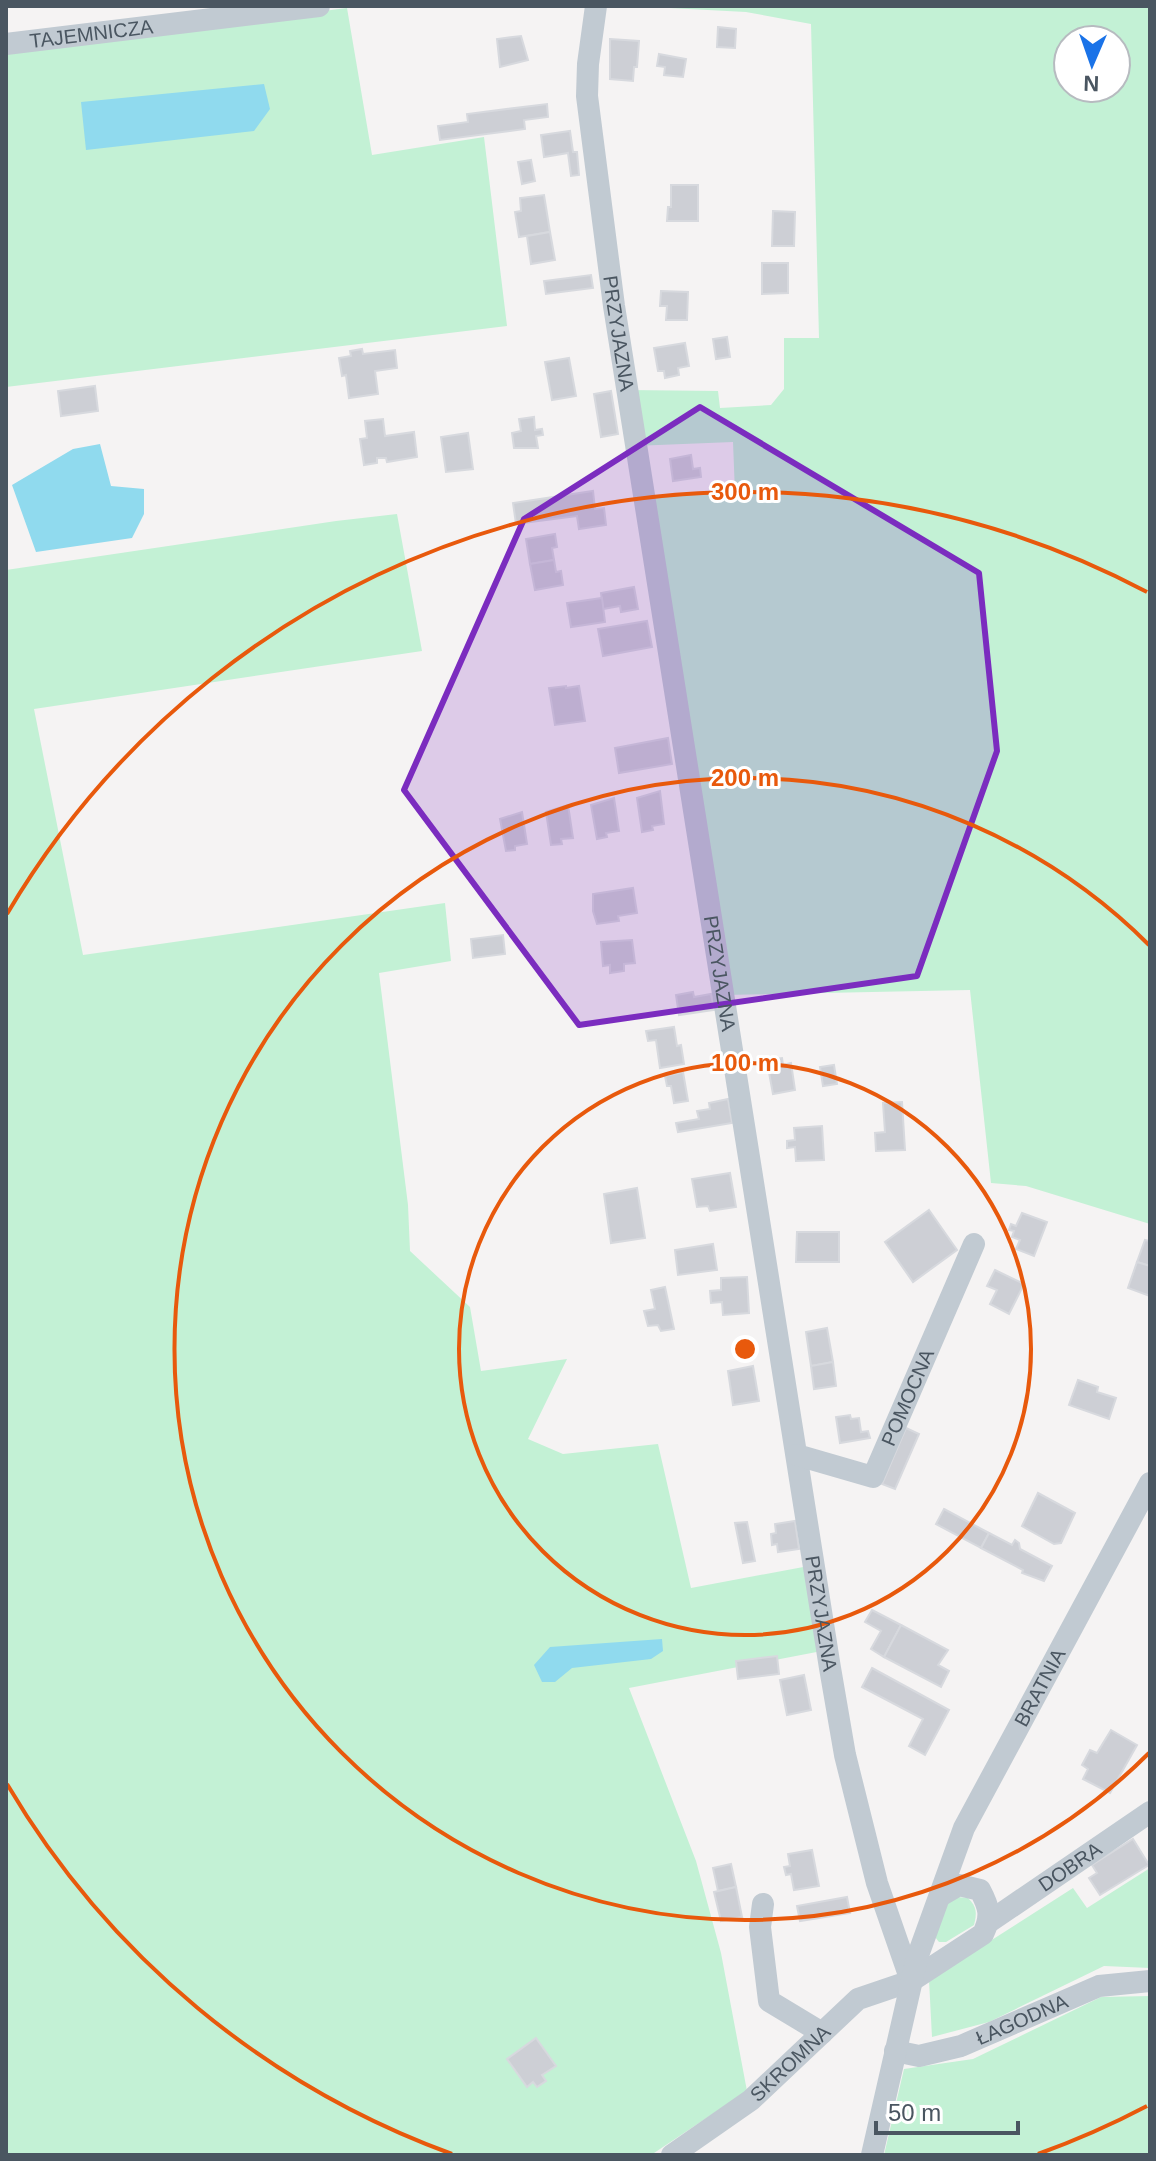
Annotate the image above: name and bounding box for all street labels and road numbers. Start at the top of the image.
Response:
street label: TAJEMNICZA [28,15,155,52]
street label: PRZYJAZNA [599,274,638,393]
street label: PRZYJAZNA [700,914,740,1033]
street label: POMOCNA [877,1345,938,1449]
street label: PRZYJAZNA [801,1554,841,1673]
street label: BRATNIA [1010,1644,1070,1730]
street label: DOBRA [1034,1837,1106,1896]
street label: ŁAGODNA [973,1990,1072,2049]
street label: SKROMNA [746,2020,835,2106]

